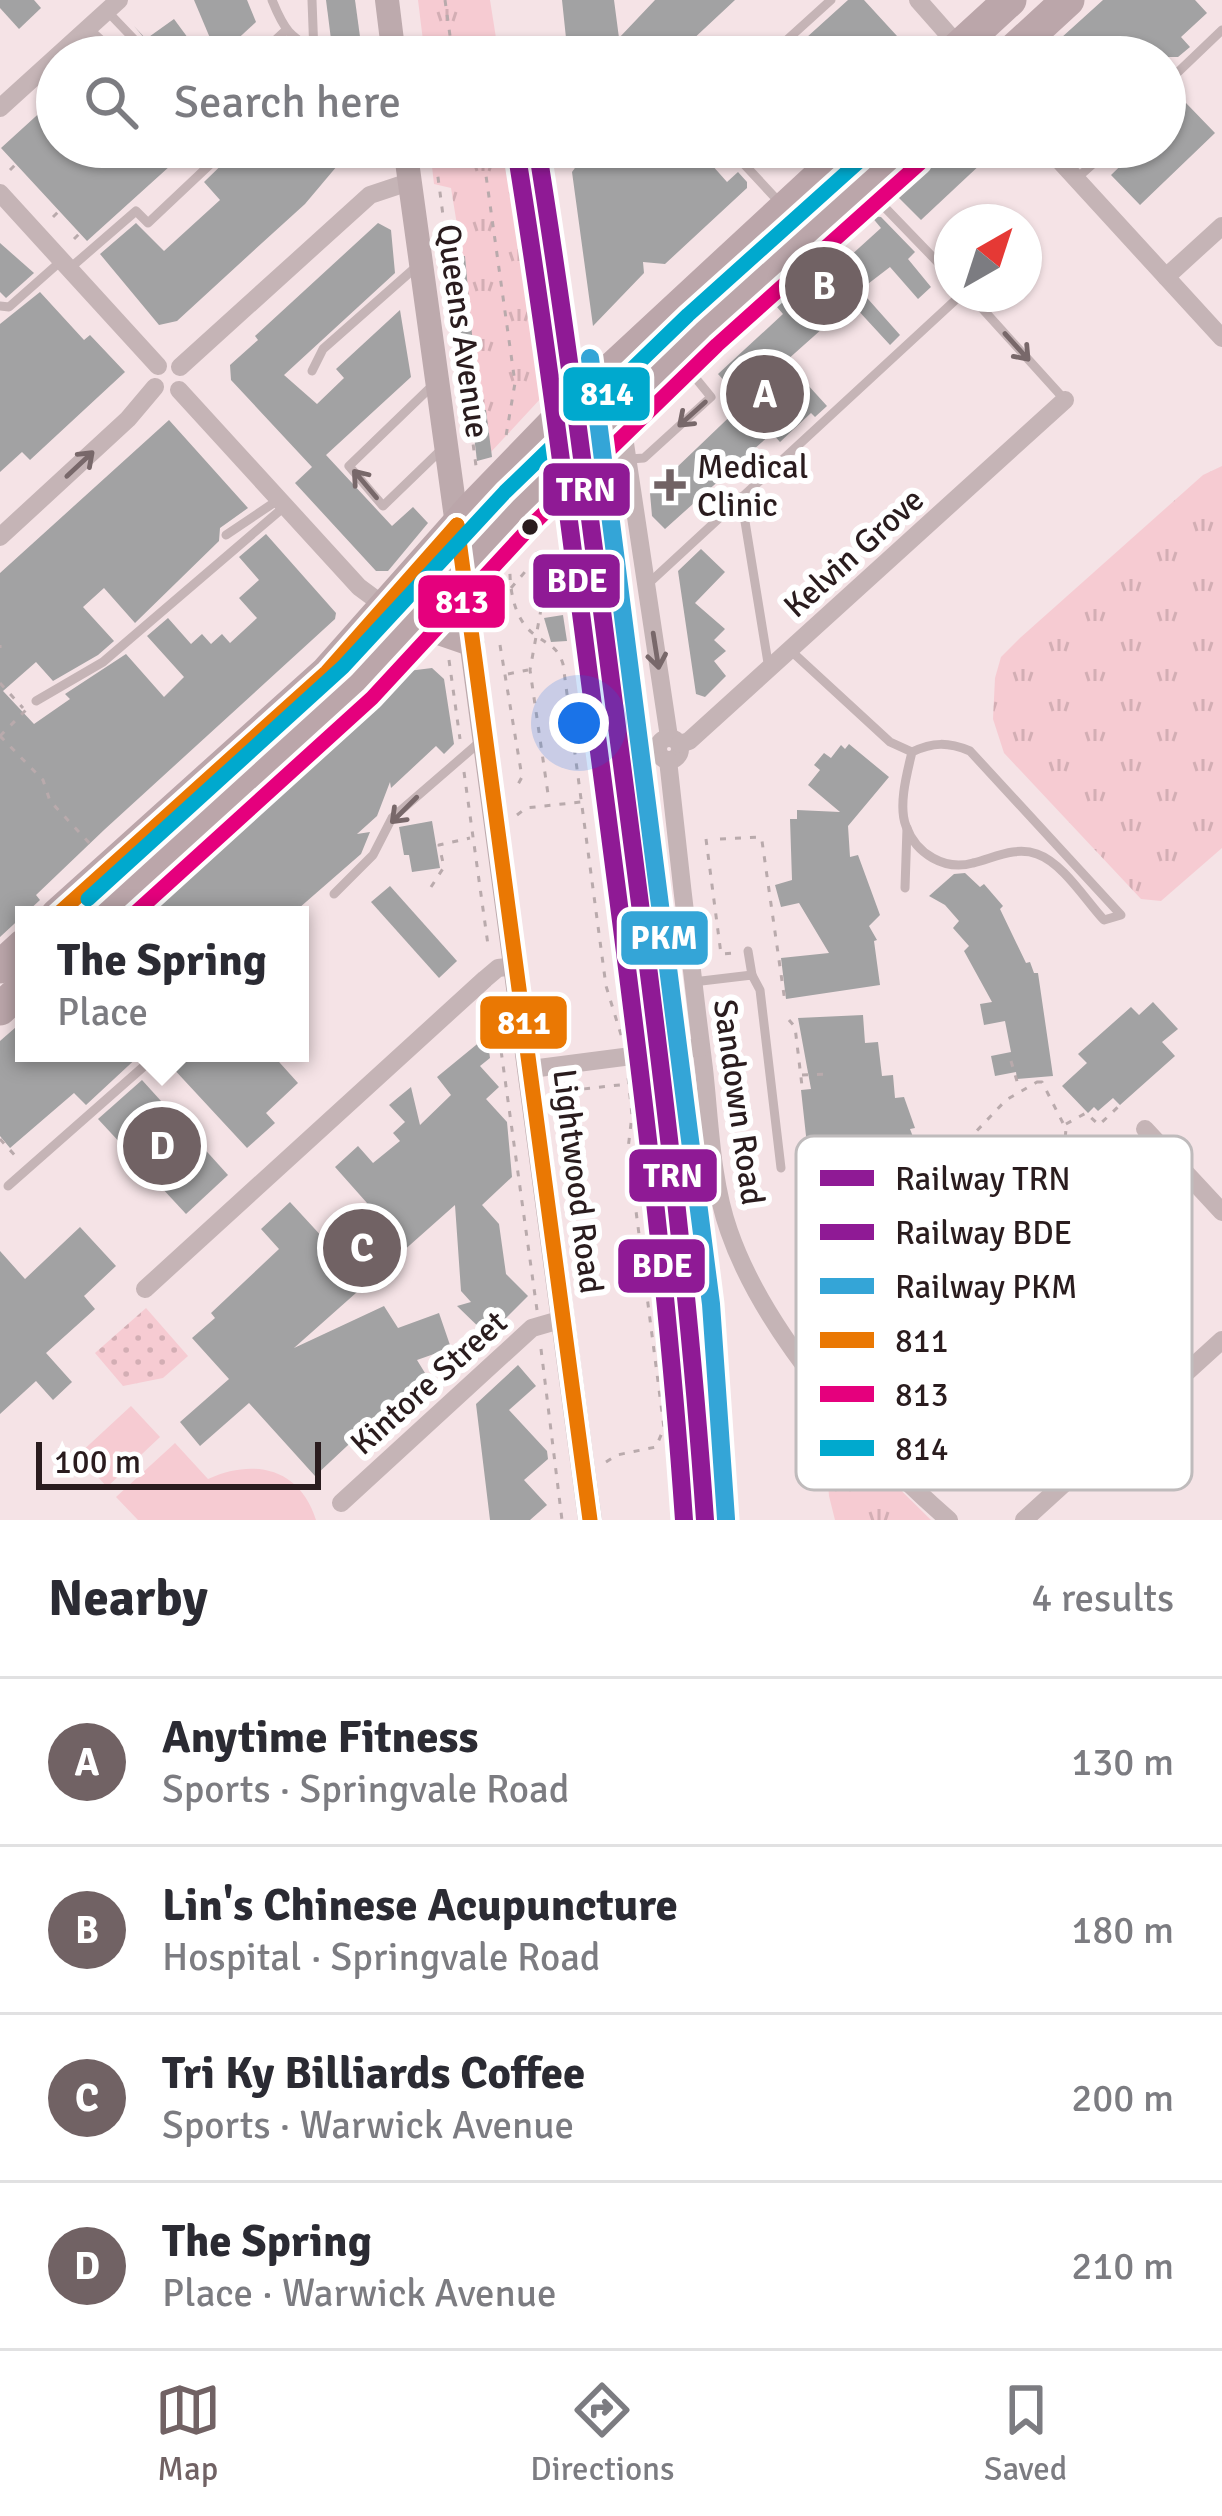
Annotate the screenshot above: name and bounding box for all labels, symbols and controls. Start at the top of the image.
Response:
search box [36,36,1186,168]
icon: search [78,69,144,135]
text: Search here [174,75,401,130]
north arrow [934,204,1042,312]
street label: Queens Avenue [427,222,498,441]
pin: B [785,241,863,331]
one-way arrow [1003,331,1030,361]
pin: A [726,349,804,439]
line badge: 814 [561,365,652,423]
text: 814 [580,374,634,415]
one-way arrow [678,400,708,427]
place label: Medical Clinic [697,447,808,526]
one-way arrow [64,450,94,478]
line badge: TRN [541,461,632,518]
one-way arrow [351,469,379,500]
marker: Medical Clinic [654,469,686,501]
text: TRN [556,470,616,511]
street label: Kelvin Grove [775,480,933,627]
unlabelled marker [519,516,541,538]
line badge: BDE [531,552,622,610]
text: BDE [546,561,608,602]
line badge: 813 [416,573,507,630]
text: 813 [435,582,489,623]
one-way arrow [645,630,668,669]
your location [549,693,609,753]
one-way arrow [389,795,419,825]
popup [15,906,309,1062]
line badge: PKM [619,909,710,967]
text: PKM [630,918,698,959]
text: The Spring [57,933,267,988]
text: Place [57,988,148,1036]
line badge: 811 [478,994,569,1051]
street label: Sandown Road [704,997,773,1208]
text: 811 [497,1003,551,1044]
street label: Lightwood Road [543,1067,612,1296]
pin: D [123,1101,201,1191]
legend [796,1136,1192,1490]
line badge: TRN [627,1147,719,1204]
text: TRN [643,1156,703,1197]
text: Railway TRN [895,1159,1071,1200]
pin: C [323,1203,401,1293]
text: Railway BDE [895,1213,1072,1254]
line badge: BDE [616,1237,707,1295]
text: BDE [631,1246,693,1287]
text: Railway PKM [895,1267,1077,1308]
street label: Kintore Street [342,1302,516,1464]
text: 811 [895,1321,948,1362]
text: 813 [895,1375,948,1416]
text: 814 [895,1429,948,1470]
scale bar [36,1436,321,1489]
text: 100 m [54,1442,141,1483]
text: Nearby [48,1567,208,1630]
text: 4 results [1031,1574,1174,1622]
text: Anytime Fitness [162,1710,478,1765]
text: A [75,1738,99,1786]
text: 130 m [1071,1738,1174,1786]
text: Sports · Springvale Road [162,1765,569,1813]
text: Lin's Chinese Acupuncture [162,1878,678,1933]
text: B [75,1906,99,1954]
text: 180 m [1071,1906,1174,1954]
text: Hospital · Springvale Road [162,1933,600,1981]
text: Tri Ky Billiards Coffee [162,2046,585,2101]
text: C [75,2074,99,2122]
text: 200 m [1071,2074,1174,2122]
text: Sports · Warwick Avenue [162,2101,574,2149]
text: The Spring [162,2214,372,2269]
text: D [74,2242,100,2290]
text: 210 m [1071,2242,1174,2290]
text: Place · Warwick Avenue [162,2269,556,2317]
tab: Map [155,2377,221,2490]
tab: Directions [530,2377,675,2490]
tab: Saved [984,2377,1067,2490]

